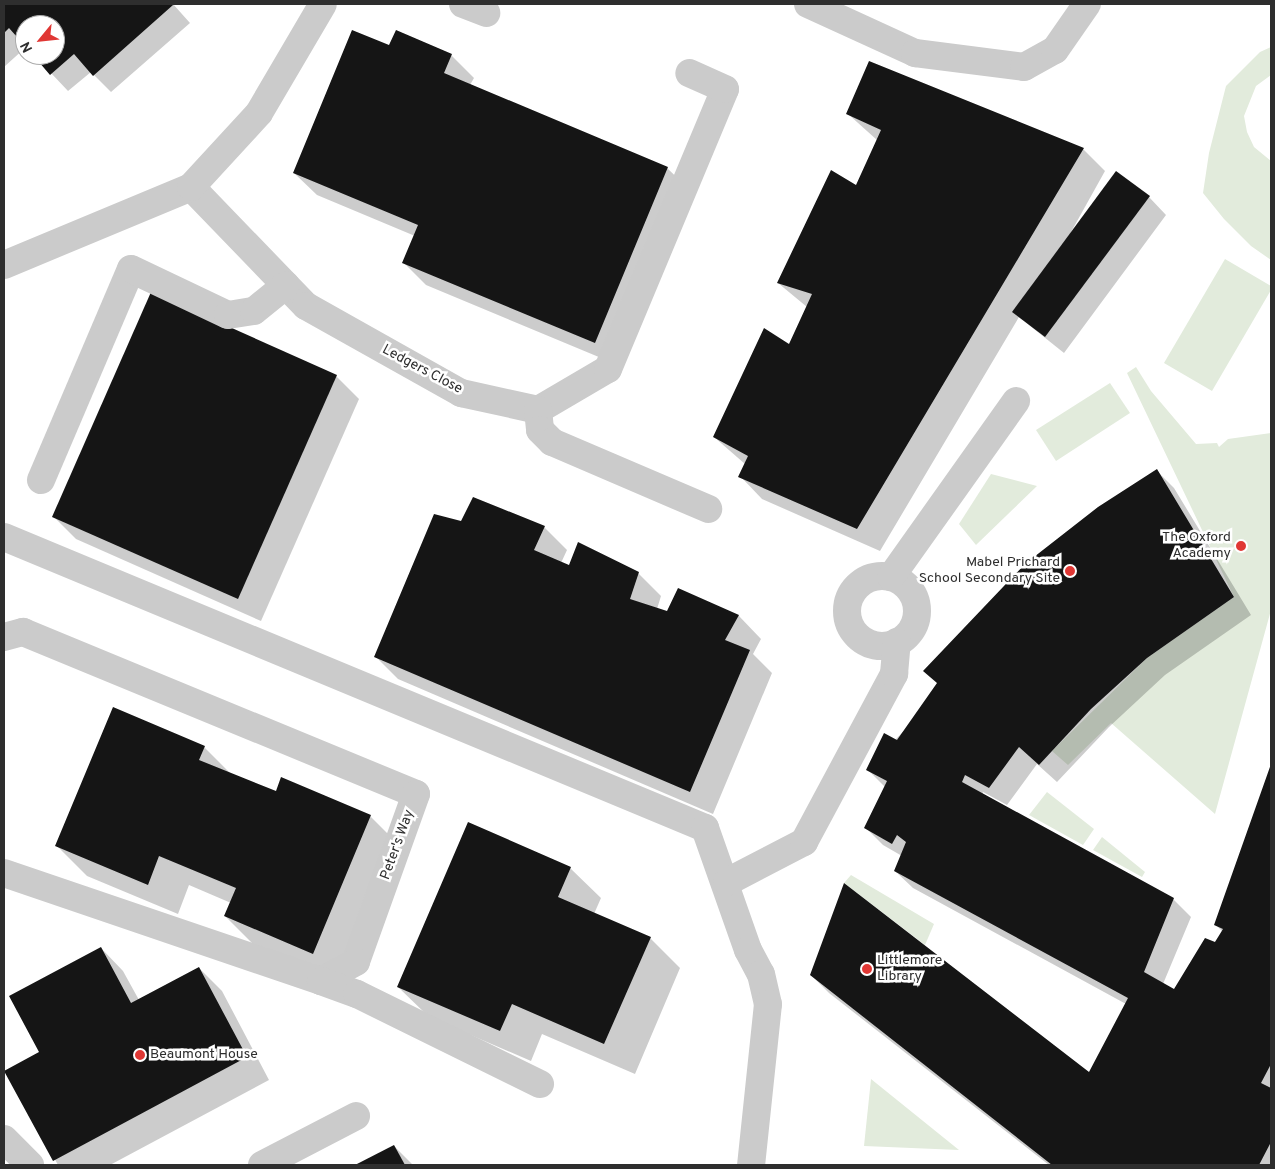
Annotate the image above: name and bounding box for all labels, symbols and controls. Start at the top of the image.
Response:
north arrow [15,15,65,65]
text: N [17,38,37,55]
street label: Ledgers Close [379,342,465,398]
place label: The Oxford Academy [1162,530,1231,562]
marker: The Oxford Academy [1235,540,1247,552]
place label: Mabel Prichard School Secondary Site [919,555,1060,588]
marker: Mabel Prichard School Secondary Site [1064,565,1076,577]
street label: Peter's Way [378,808,418,882]
place label: Littlemore Library [877,953,942,986]
marker: Littlemore Library [861,963,873,975]
place label: Beaumont House [150,1047,258,1063]
marker: Beaumont House [134,1049,146,1061]

